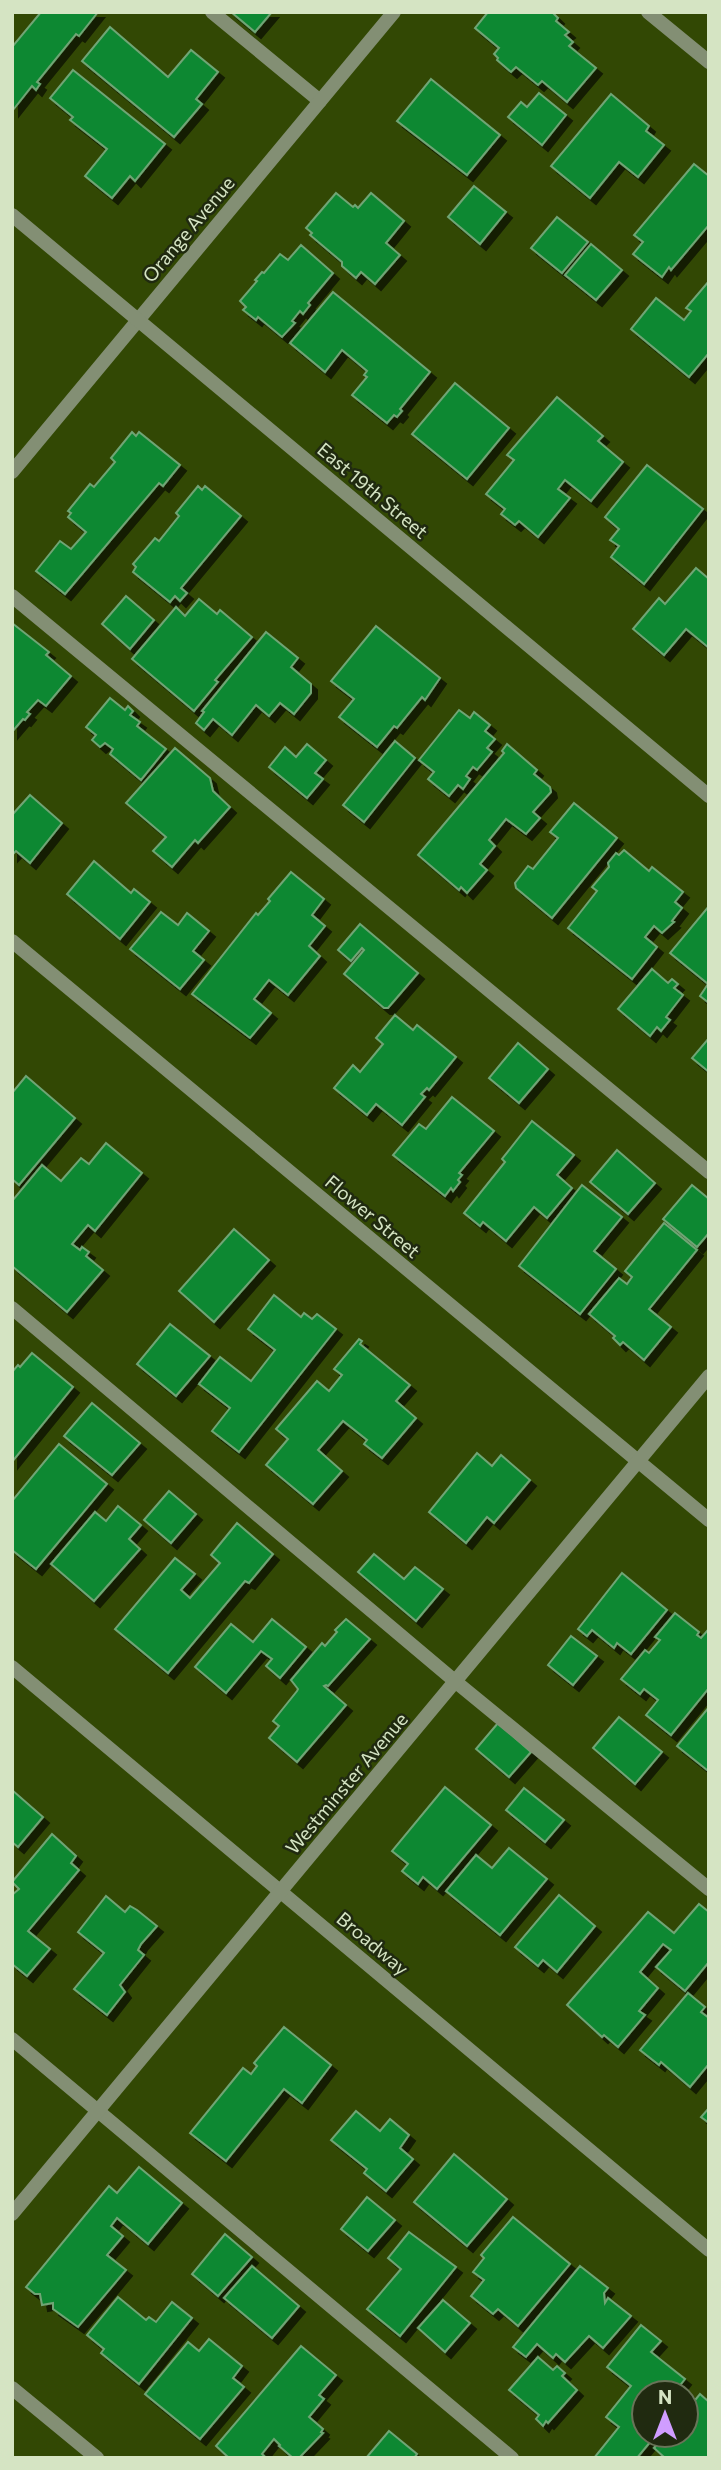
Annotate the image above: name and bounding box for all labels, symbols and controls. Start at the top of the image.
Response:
street label: Orange Avenue [137,171,239,287]
street label: East 19th Street [313,437,433,543]
street label: Flower Street [321,1170,425,1262]
street label: Westminster Avenue [280,1708,412,1858]
street label: Broadway [333,1906,414,1980]
north arrow [630,2379,700,2449]
text: N [658,2385,672,2408]

